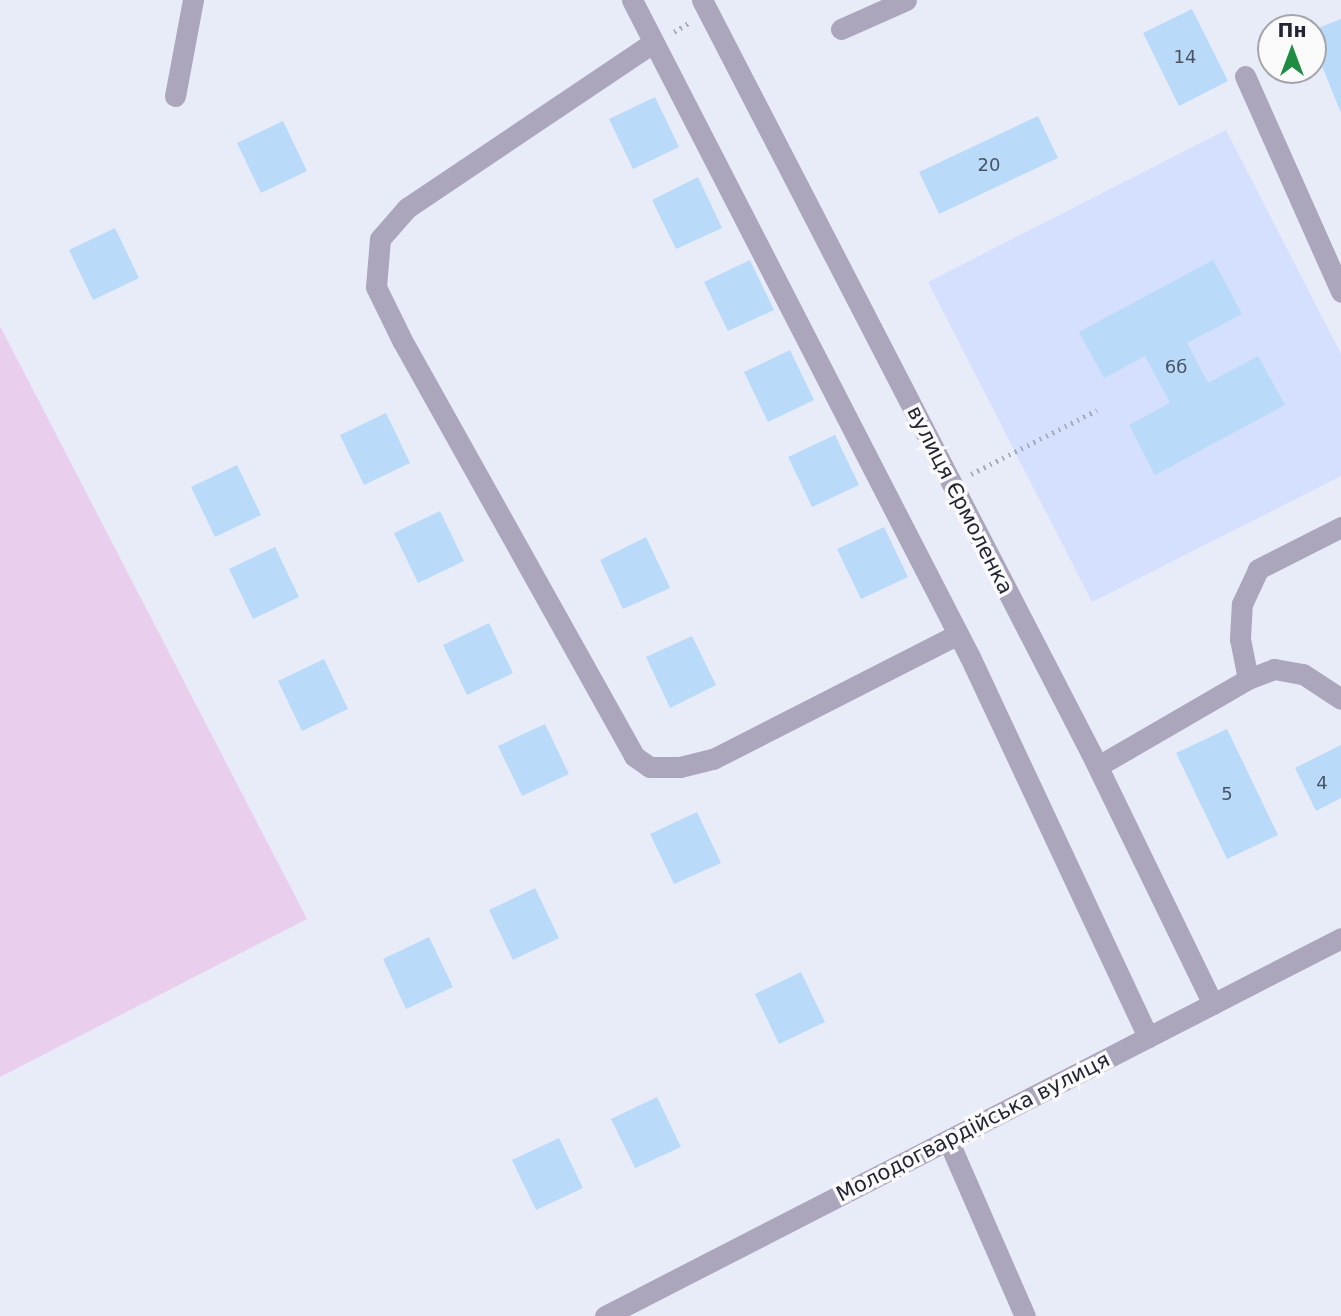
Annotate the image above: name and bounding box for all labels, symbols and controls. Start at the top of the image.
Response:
north arrow [1257,14,1327,84]
text: Пн [1277,19,1307,41]
house number: 14 [1174,46,1196,68]
house number: 20 [978,154,1000,176]
house number: 6б [1165,356,1187,378]
street label: вулиця Єрмоленка [902,402,1018,598]
house number: 4 [1316,772,1328,794]
house number: 5 [1221,783,1233,805]
street label: Молодогвардійська вулиця [832,1047,1114,1207]

